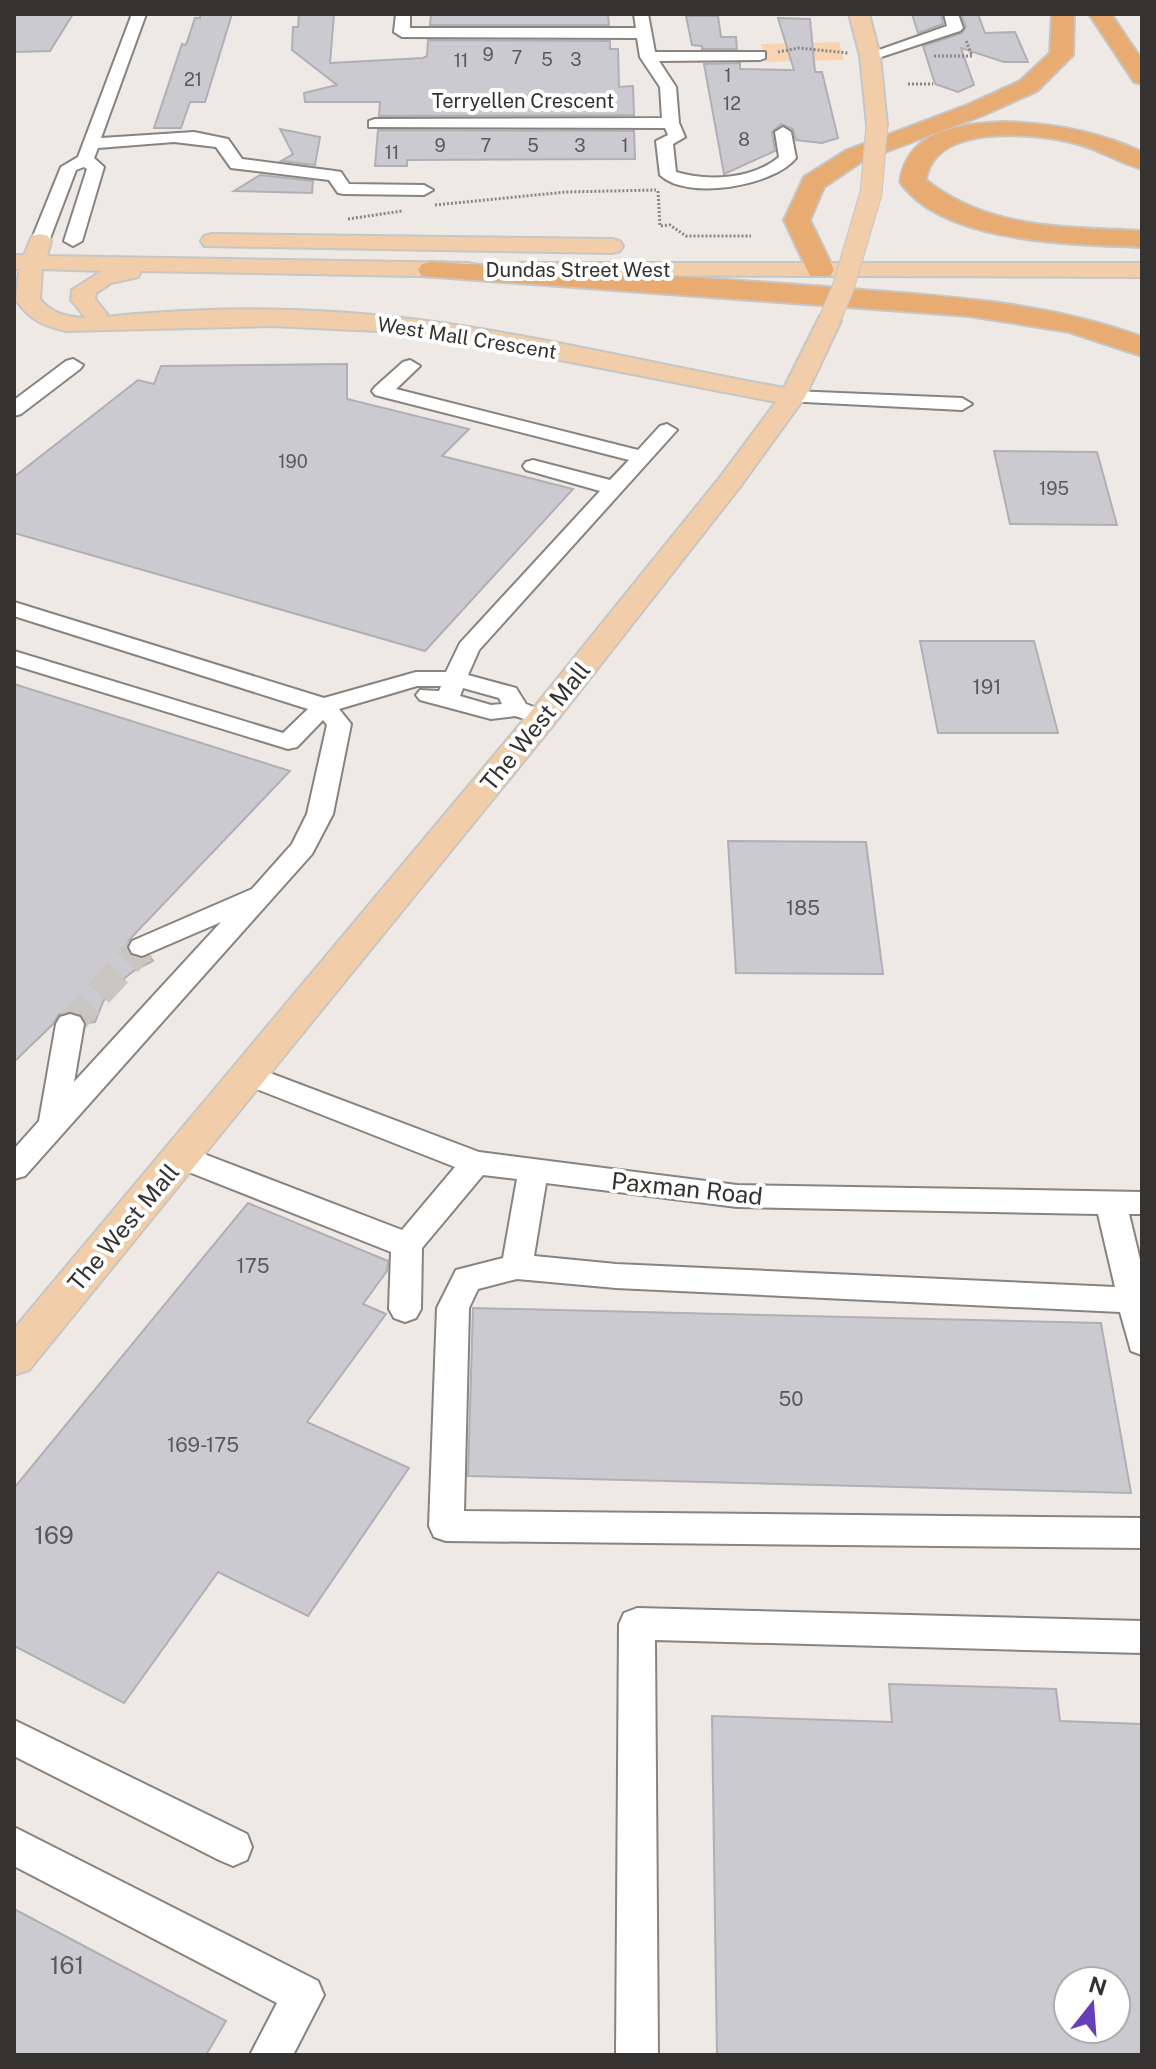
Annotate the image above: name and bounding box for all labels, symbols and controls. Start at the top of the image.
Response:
house number: 9 [482,44,494,65]
house number: 7 [512,47,522,68]
house number: 5 [541,49,553,70]
house number: 3 [570,49,582,70]
house number: 11 [454,50,468,71]
house number: 1 [724,65,732,86]
house number: 21 [184,69,202,90]
street label: Terryellen Crescent [432,89,614,113]
house number: 12 [723,93,741,114]
house number: 8 [738,129,750,150]
house number: 9 [434,135,446,156]
house number: 7 [481,135,491,156]
house number: 5 [527,135,539,156]
house number: 3 [574,135,586,156]
house number: 1 [621,135,629,156]
house number: 11 [385,142,399,163]
street label: Dundas Street West [486,258,670,282]
street label: West Mall Crescent [376,312,558,364]
house number: 190 [278,451,308,472]
house number: 195 [1039,478,1069,499]
street label: The West Mall [474,656,596,796]
house number: 191 [973,675,1001,699]
house number: 185 [786,896,820,920]
street label: The West Mall [62,1158,184,1296]
street label: Paxman Road [610,1166,764,1210]
house number: 175 [237,1254,269,1278]
house number: 50 [778,1387,804,1411]
house number: 169-175 [167,1433,239,1457]
house number: 169 [34,1521,74,1549]
house number: 161 [50,1951,84,1979]
north arrow [1052,1965,1132,2045]
text: N [1086,1971,1110,2001]

